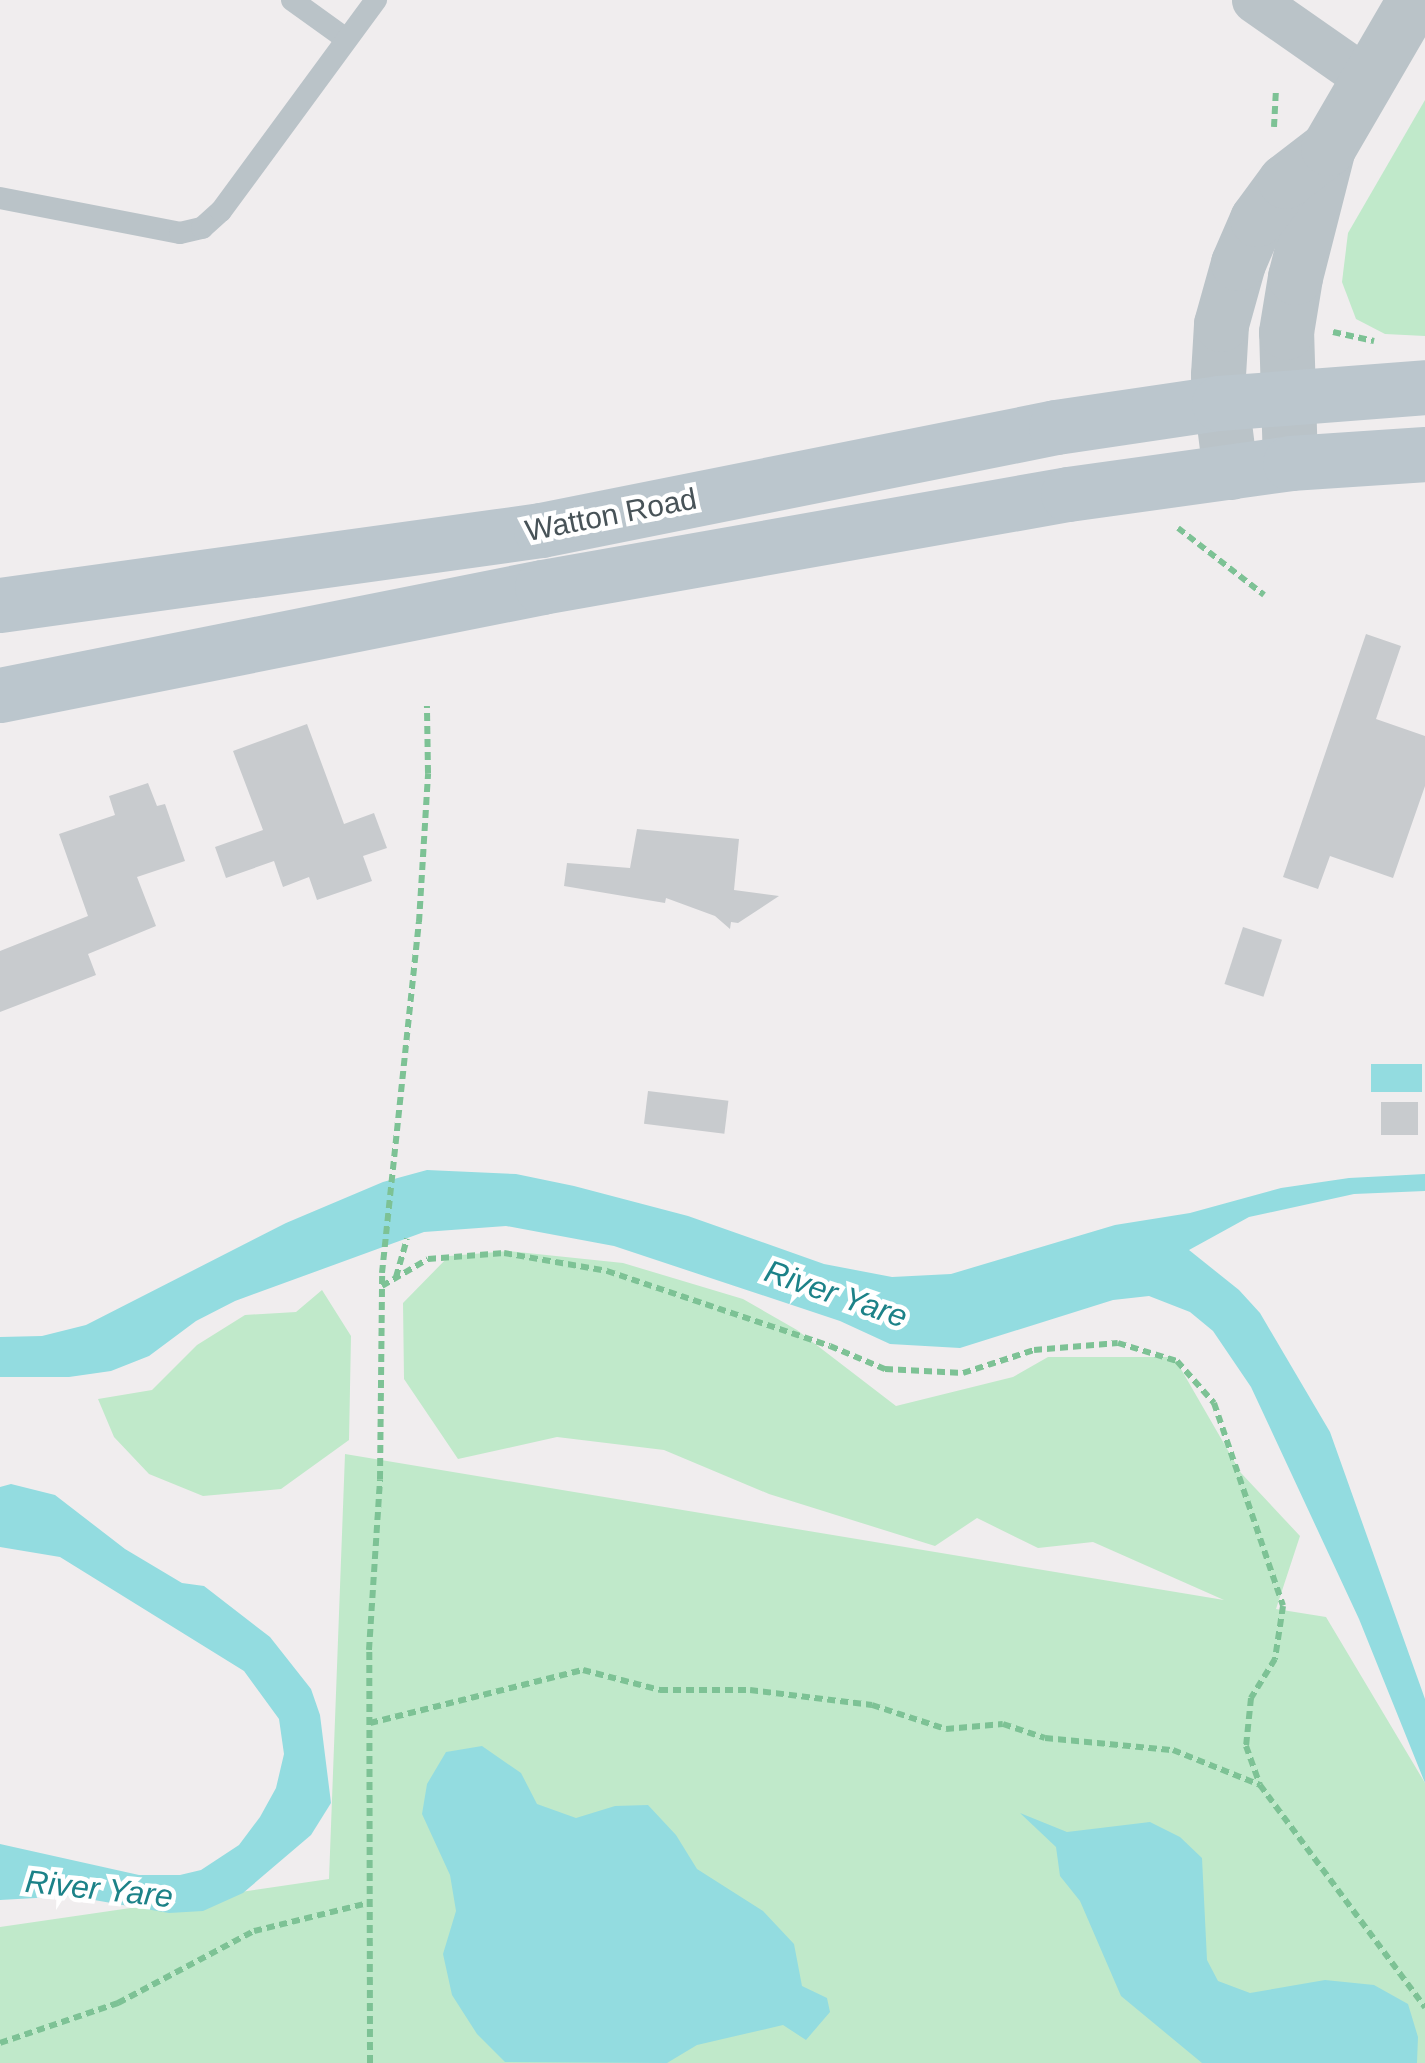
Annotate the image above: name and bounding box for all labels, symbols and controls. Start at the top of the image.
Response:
street label: Watton Road [522,481,700,549]
water label: River Yare [759,1252,913,1336]
water label: River Yare [23,1862,175,1916]

